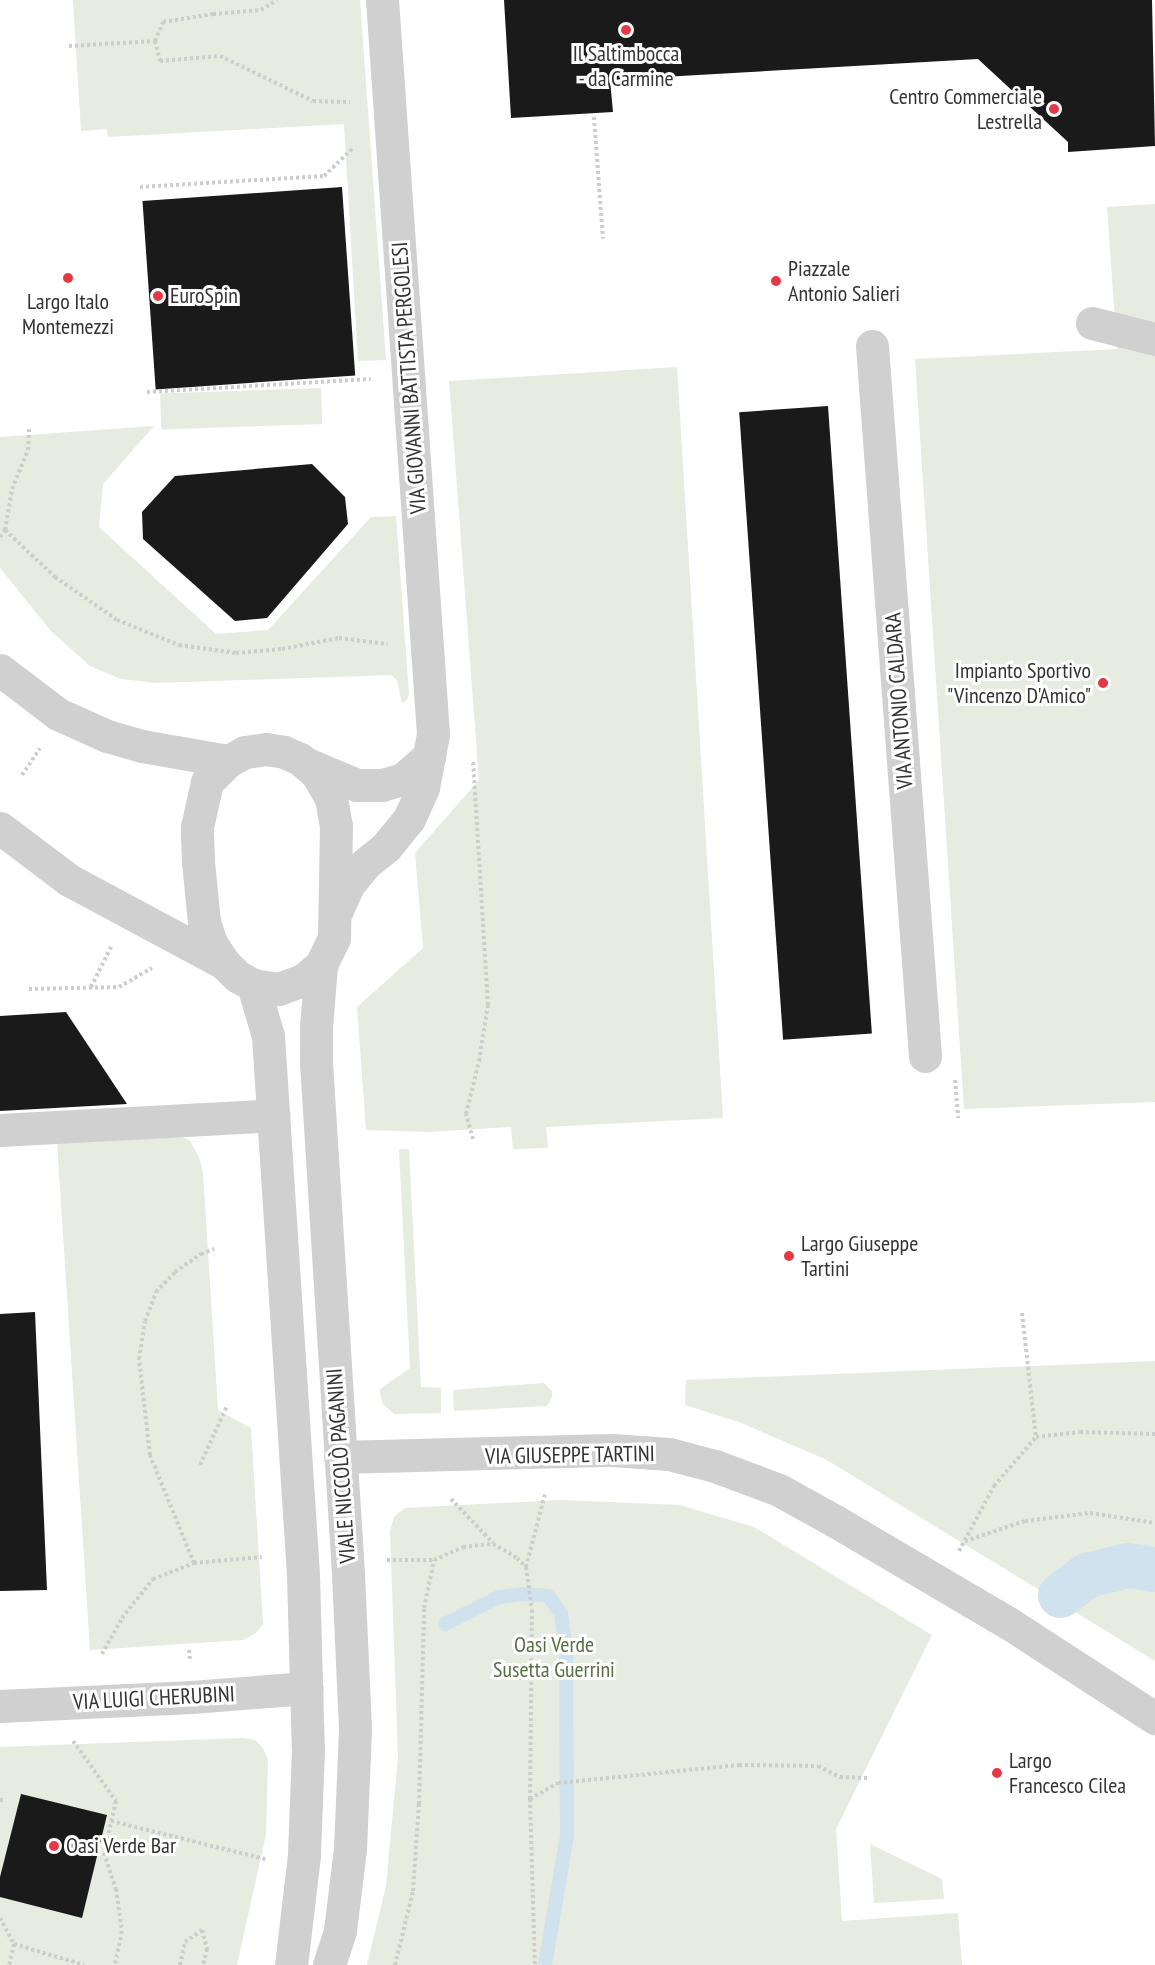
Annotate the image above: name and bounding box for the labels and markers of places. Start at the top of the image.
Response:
marker: Il Saltimbocca - da Carmine [619,23,633,37]
place label: Il Saltimbocca - da Carmine [573,40,679,92]
place label: Centro Commerciale Lestrella [889,83,1042,134]
marker: Centro Commerciale Lestrella [1047,102,1061,116]
place label: Piazzale Antonio Salieri [788,255,900,306]
marker: Largo Italo Montemezzi [61,271,75,285]
marker: Piazzale Antonio Salieri [769,274,783,288]
place label: EuroSpin [170,283,238,309]
place label: Largo Italo Montemezzi [22,288,114,340]
marker: EuroSpin [151,289,165,303]
place label: Impianto Sportivo "Vincenzo D'Amico" [947,657,1091,708]
marker: Impianto Sportivo "Vincenzo D'Amico" [1096,676,1110,690]
place label: Largo Giuseppe Tartini [801,1230,918,1282]
marker: Largo Giuseppe Tartini [782,1249,796,1263]
place label: Largo Francesco Cilea [1009,1747,1126,1798]
marker: Largo Francesco Cilea [990,1766,1004,1780]
place label: Oasi Verde Bar [66,1833,176,1859]
marker: Oasi Verde Bar [47,1839,61,1853]

